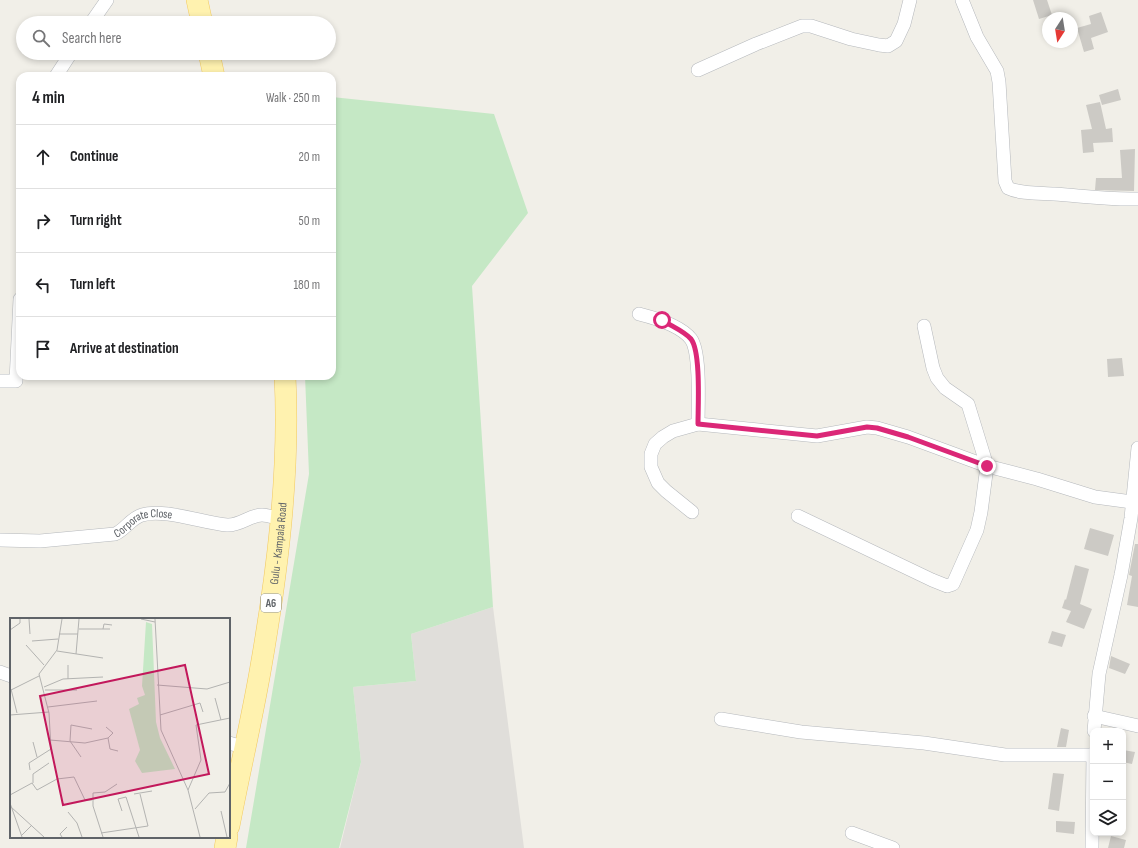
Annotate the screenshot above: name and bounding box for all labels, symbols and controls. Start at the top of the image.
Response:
north arrow [1042,12,1078,48]
search box [16,16,336,60]
icon: search [30,27,52,49]
text: Search here [62,29,122,48]
text: 4 min [32,88,65,108]
text: Walk · 250 m [266,90,320,106]
icon: ahead [32,146,54,168]
text: Continue [70,147,119,166]
text: 20 m [298,149,320,165]
icon: right [32,210,54,232]
text: Turn right [70,211,122,230]
text: 50 m [299,213,320,229]
icon: left [32,274,54,296]
text: Turn left [70,275,115,294]
text: 180 m [294,277,320,293]
route start [653,311,671,329]
icon: arrive [32,338,54,360]
text: Arrive at destination [70,339,179,358]
route end [978,457,996,475]
street label: Gulu - Kampala Road [267,502,291,586]
street label: Corporate Close [111,506,174,541]
road number: A6 [261,594,281,612]
inset map [10,618,230,838]
map controls [1090,728,1126,836]
button: + [1090,728,1126,764]
button: − [1090,764,1126,800]
button: layers [1090,800,1126,836]

